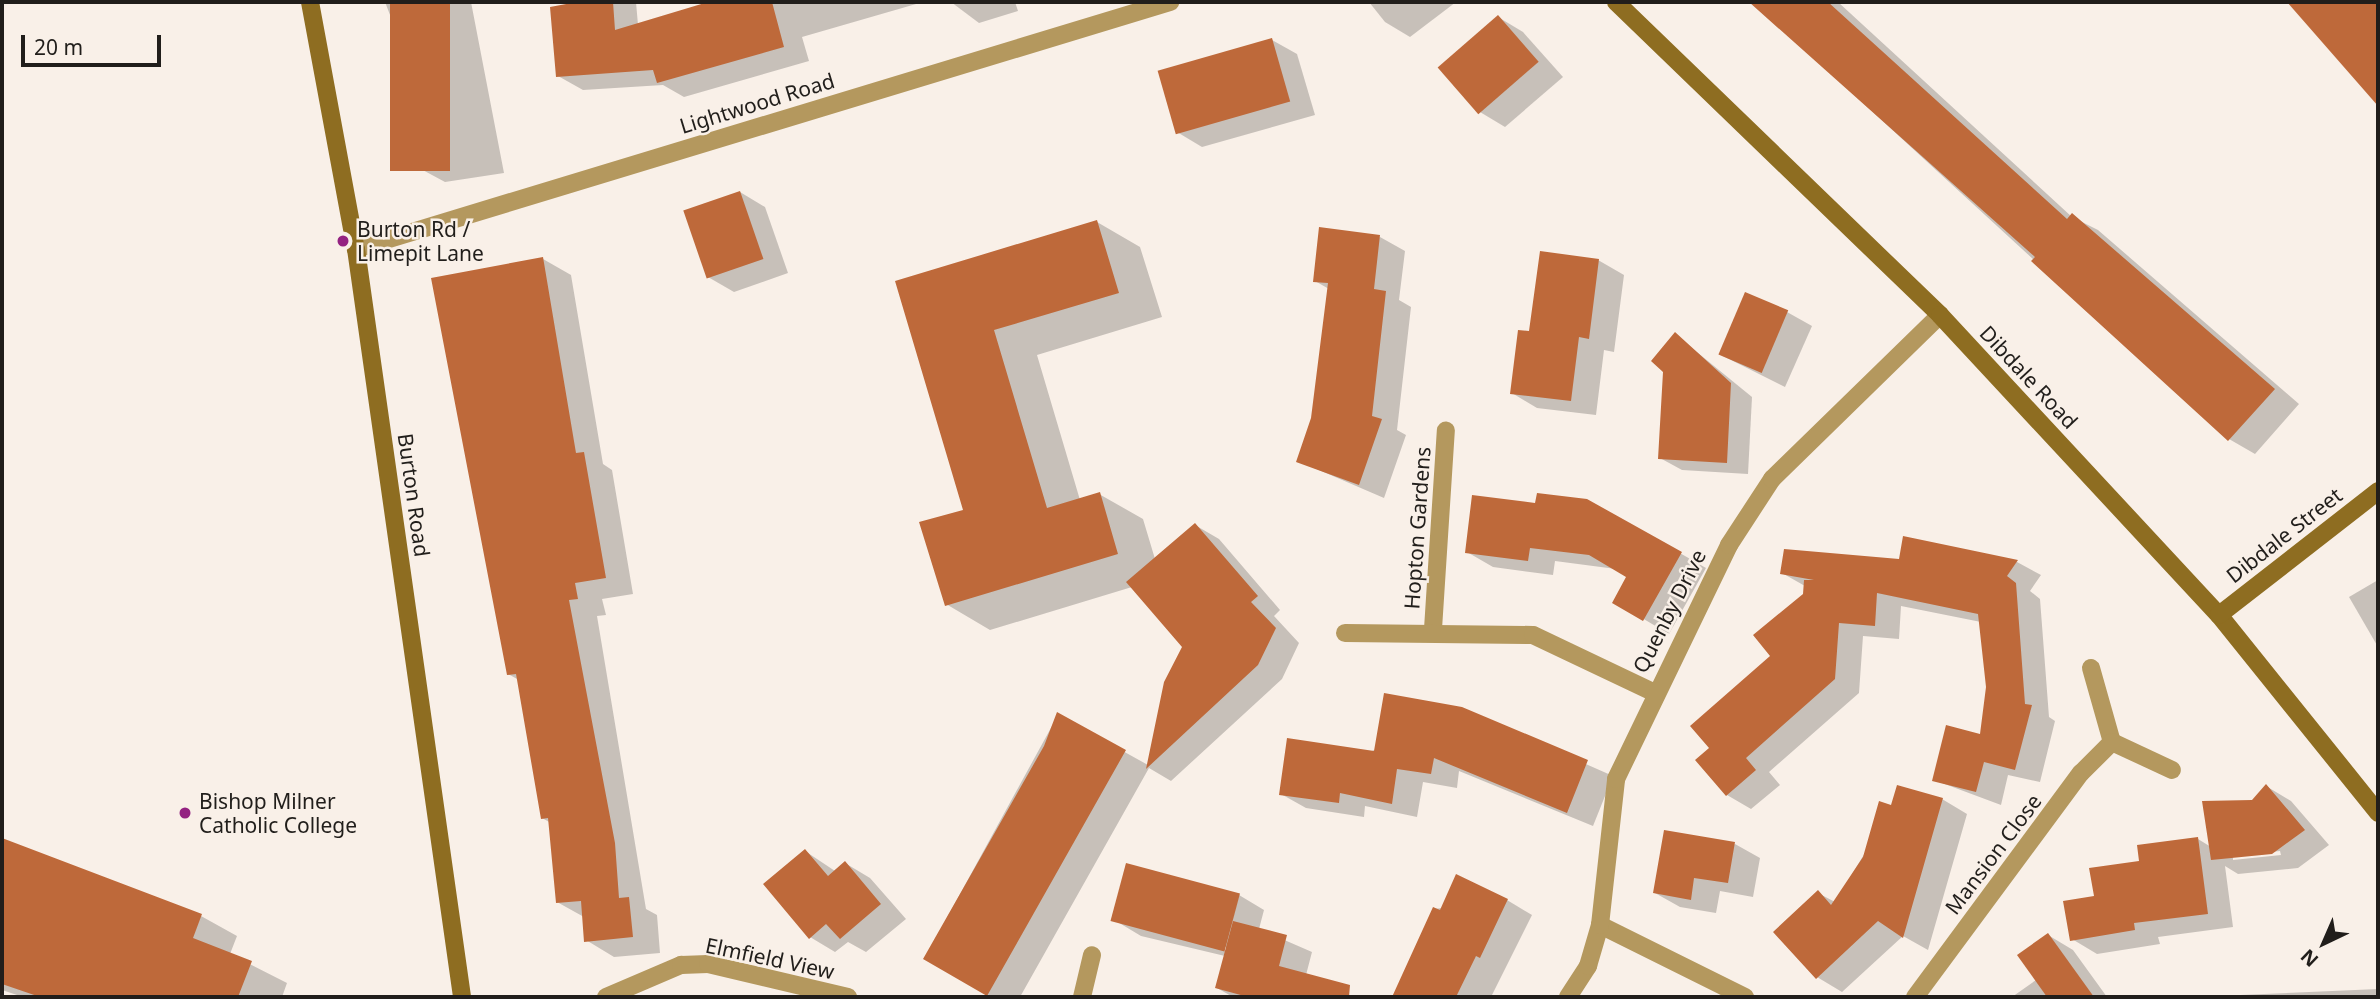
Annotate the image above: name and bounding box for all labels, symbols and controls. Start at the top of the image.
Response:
scale bar [24,21,164,65]
text: 20 m [34,33,83,61]
street label: Lightwood Road [677,67,837,139]
place label: Burton Rd / Limepit Lane [357,216,484,266]
marker: Burton Rd / Limepit Lane [335,233,351,249]
street label: Dibdale Road [1975,320,2083,434]
street label: Burton Road [393,432,435,558]
street label: Hopton Gardens [1399,446,1435,610]
street label: Dibdale Street [2221,482,2347,588]
street label: Quenby Drive [1627,545,1711,677]
place label: Bishop Milner Catholic College [199,788,357,838]
street label: Mansion Close [1940,789,2046,919]
marker: Bishop Milner Catholic College [177,805,193,821]
north arrow [2289,908,2359,978]
street label: Elmfield View [703,932,837,984]
text: N [2295,943,2324,973]

